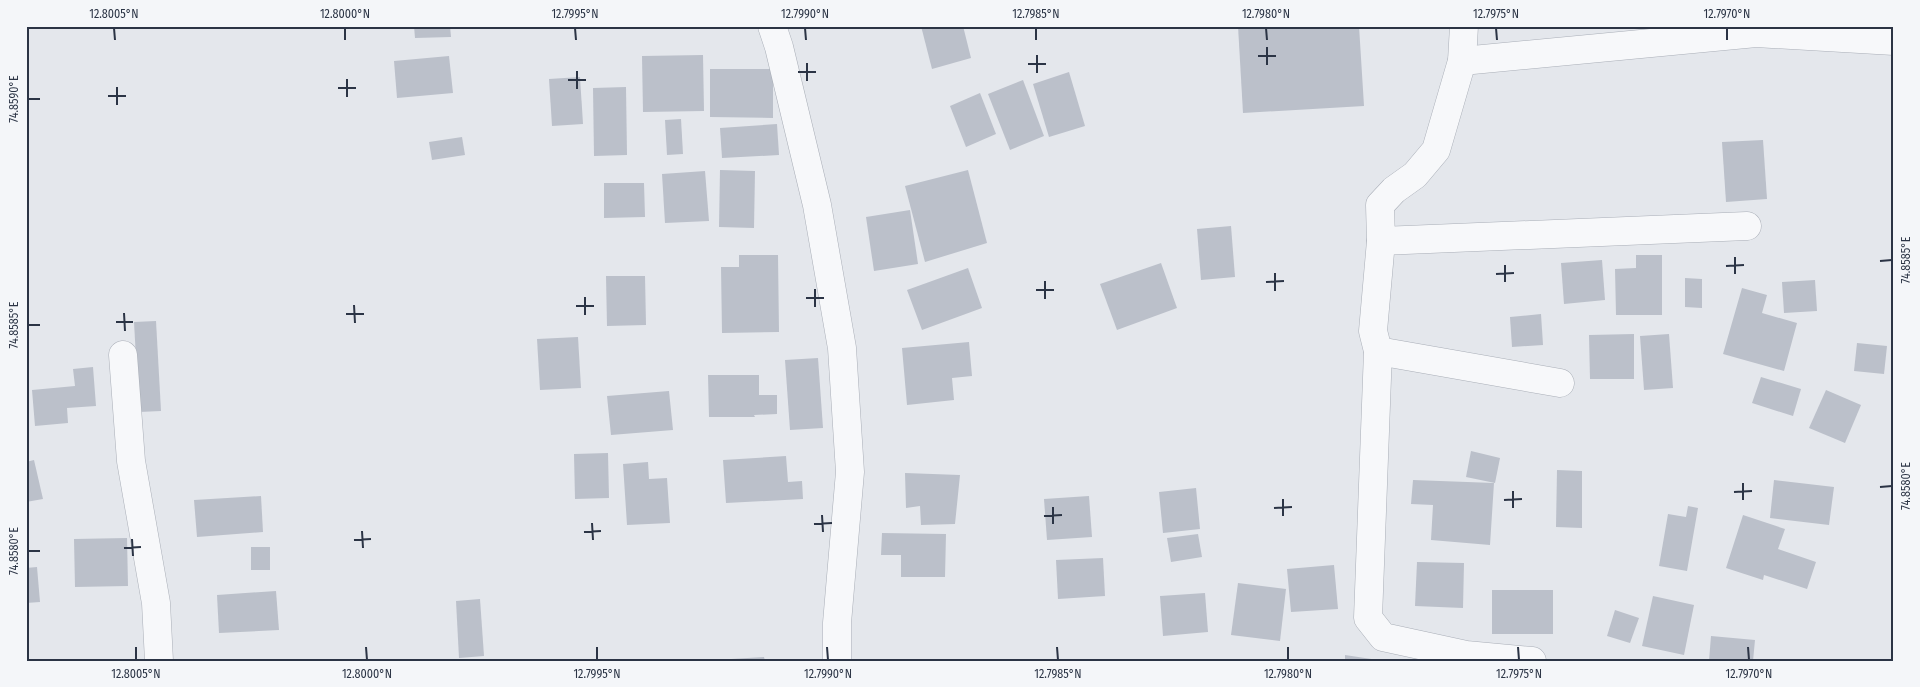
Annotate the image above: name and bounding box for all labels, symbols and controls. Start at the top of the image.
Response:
text: 12.8005°N [89,7,139,21]
text: 12.8000°N [320,7,370,21]
text: 12.7995°N [551,7,599,21]
text: 12.7990°N [781,7,829,21]
text: 12.7985°N [1012,7,1060,21]
text: 12.7980°N [1242,7,1290,21]
text: 12.7975°N [1473,7,1519,21]
text: 12.7970°N [1704,7,1750,21]
text: 74.8590°E [7,75,21,123]
text: 74.8585°E [1899,236,1913,283]
text: 74.8585°E [7,301,21,348]
text: 74.8580°E [1899,462,1913,510]
text: 74.8580°E [7,527,21,575]
text: 12.8005°N [111,667,161,681]
text: 12.8000°N [342,667,392,681]
text: 12.7995°N [573,667,621,681]
text: 12.7990°N [804,667,852,681]
text: 12.7985°N [1034,667,1082,681]
text: 12.7980°N [1264,667,1312,681]
text: 12.7975°N [1496,667,1542,681]
text: 12.7970°N [1726,667,1772,681]

